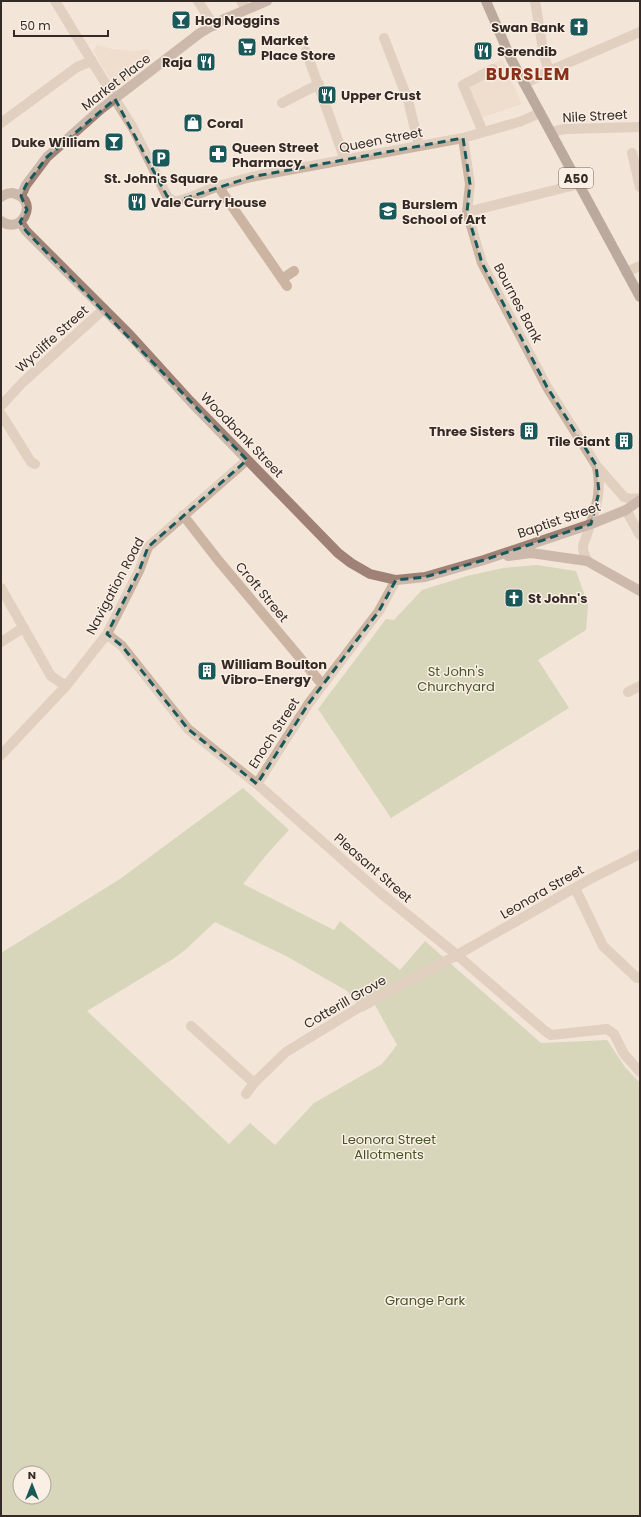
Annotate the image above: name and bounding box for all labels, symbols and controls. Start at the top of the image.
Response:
bar icon: Hog Noggins [170,9,192,31]
place label: Hog Noggins [195,11,280,30]
scale bar [14,12,108,38]
church icon: Swan Bank [568,16,590,38]
text: 50 m [20,17,51,34]
place label: Swan Bank [491,18,565,37]
place label: Market Place Store [261,31,336,65]
supermarket icon: Market Place Store [236,36,258,58]
restaurant icon: Serendib [472,40,494,62]
place label: Serendib [497,42,557,61]
street label: Market Place [77,49,155,115]
restaurant icon: Raja [195,51,217,73]
place label: Raja [162,53,192,72]
district label: BURSLEM [486,62,570,86]
restaurant icon: Upper Crust [316,84,338,106]
place label: Upper Crust [341,86,421,105]
street label: Nile Street [562,105,628,127]
shop icon: Coral [182,112,204,134]
place label: Coral [207,114,244,133]
street label: Queen Street [338,123,425,157]
bar icon: Duke William [103,131,125,153]
place label: Duke William [11,133,100,152]
place label: Queen Street Pharmacy [232,138,319,172]
pharmacy icon: Queen Street Pharmacy [207,143,229,165]
parking icon: St. John's Square [150,147,172,169]
road number: A50 [559,168,593,188]
place label: St. John's Square [104,169,218,188]
restaurant icon: Vale Curry House [126,191,148,213]
place label: Vale Curry House [151,193,267,212]
place label: Burslem School of Art [402,195,486,229]
school or university icon: Burslem School of Art [377,200,399,222]
street label: Bournes Bank [489,260,547,347]
street label: Wycliffe Street [11,301,93,377]
street label: Woodbank Street [196,388,288,482]
building icon: Three Sisters [518,420,540,442]
place label: Three Sisters [429,422,515,441]
building icon: Tile Giant [613,430,635,452]
place label: Tile Giant [547,432,610,451]
street label: Baptist Street [515,497,603,543]
street label: Navigation Road [81,534,149,638]
street label: Croft Street [231,558,293,627]
church icon: St John's [503,587,525,609]
place label: St John's [528,589,587,608]
place label: William Boulton Vibro-Energy [221,655,327,689]
building icon: William Boulton Vibro-Energy [196,660,218,682]
park label: St John's Churchyard [417,662,495,696]
street label: Enoch Street [244,694,304,772]
street label: Pleasant Street [330,829,416,907]
street label: Leonora Street [497,860,588,924]
street label: Cotterill Grove [300,971,390,1033]
park label: Leonora Street Allotments [342,1130,436,1164]
park label: Grange Park [385,1291,465,1310]
north arrow [12,1465,52,1505]
text: N [28,1467,36,1483]

